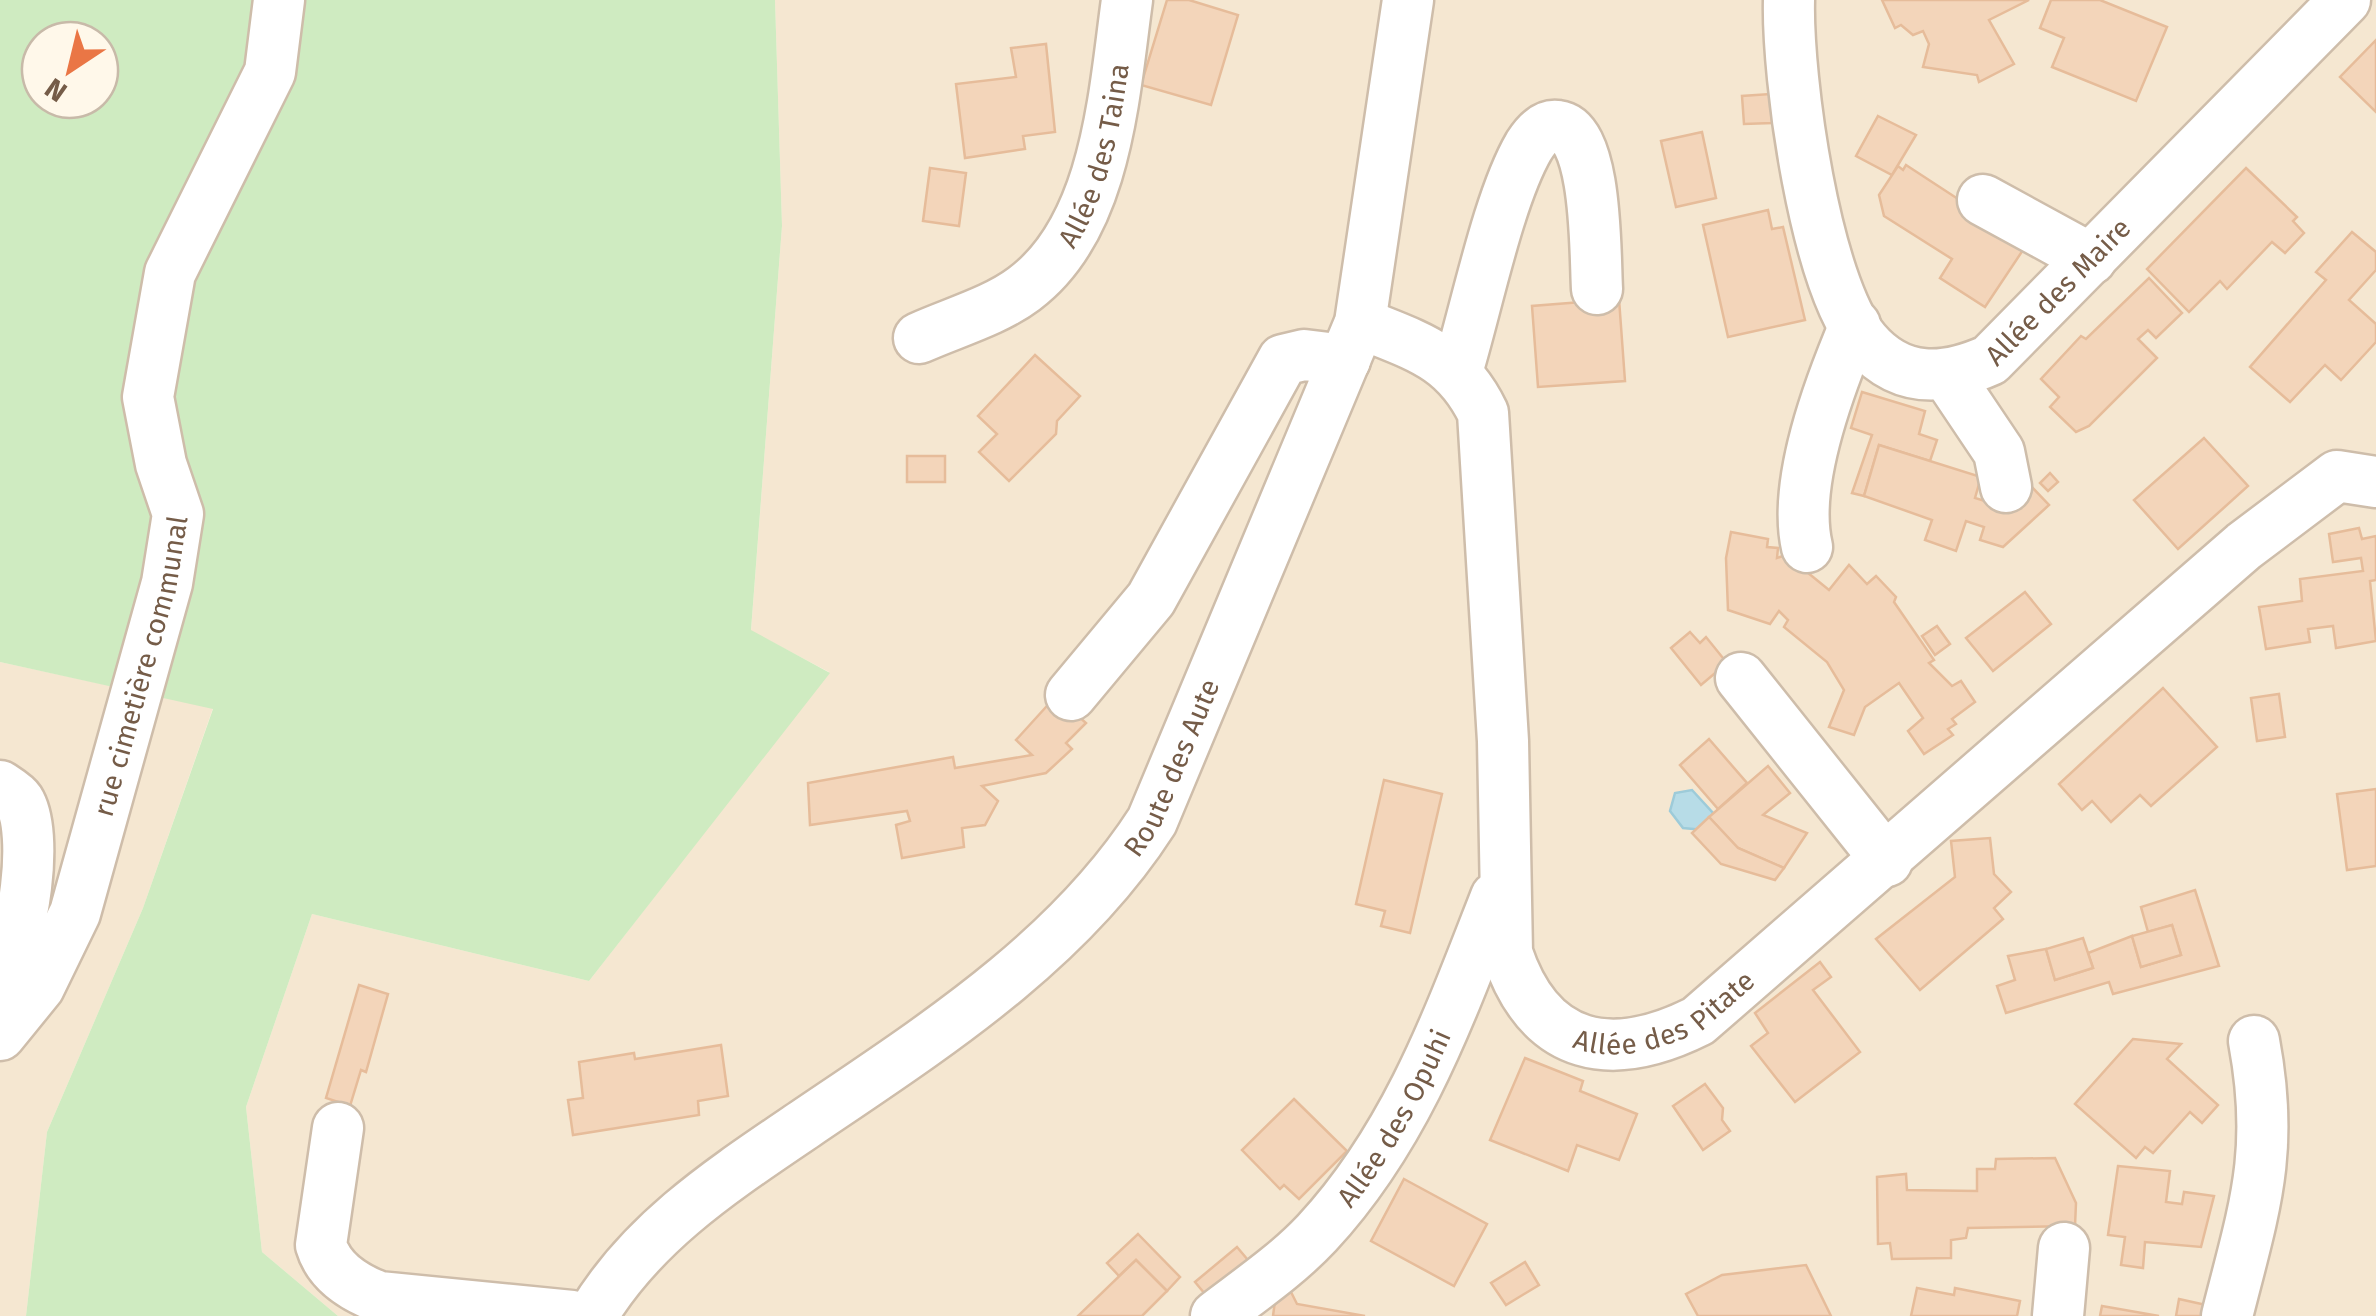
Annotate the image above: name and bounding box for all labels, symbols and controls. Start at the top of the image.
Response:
north arrow [20,20,120,120]
street label: Allée des Taina [1051,61,1136,254]
text: N [39,71,73,109]
street label: Allée des Maire [1979,211,2138,372]
street label: rue cimetière communal [87,513,194,820]
street label: Route des Aute [1117,674,1226,863]
street label: Allée des Pitate [1569,964,1761,1062]
street label: Allée des Opuhi [1330,1025,1458,1214]

